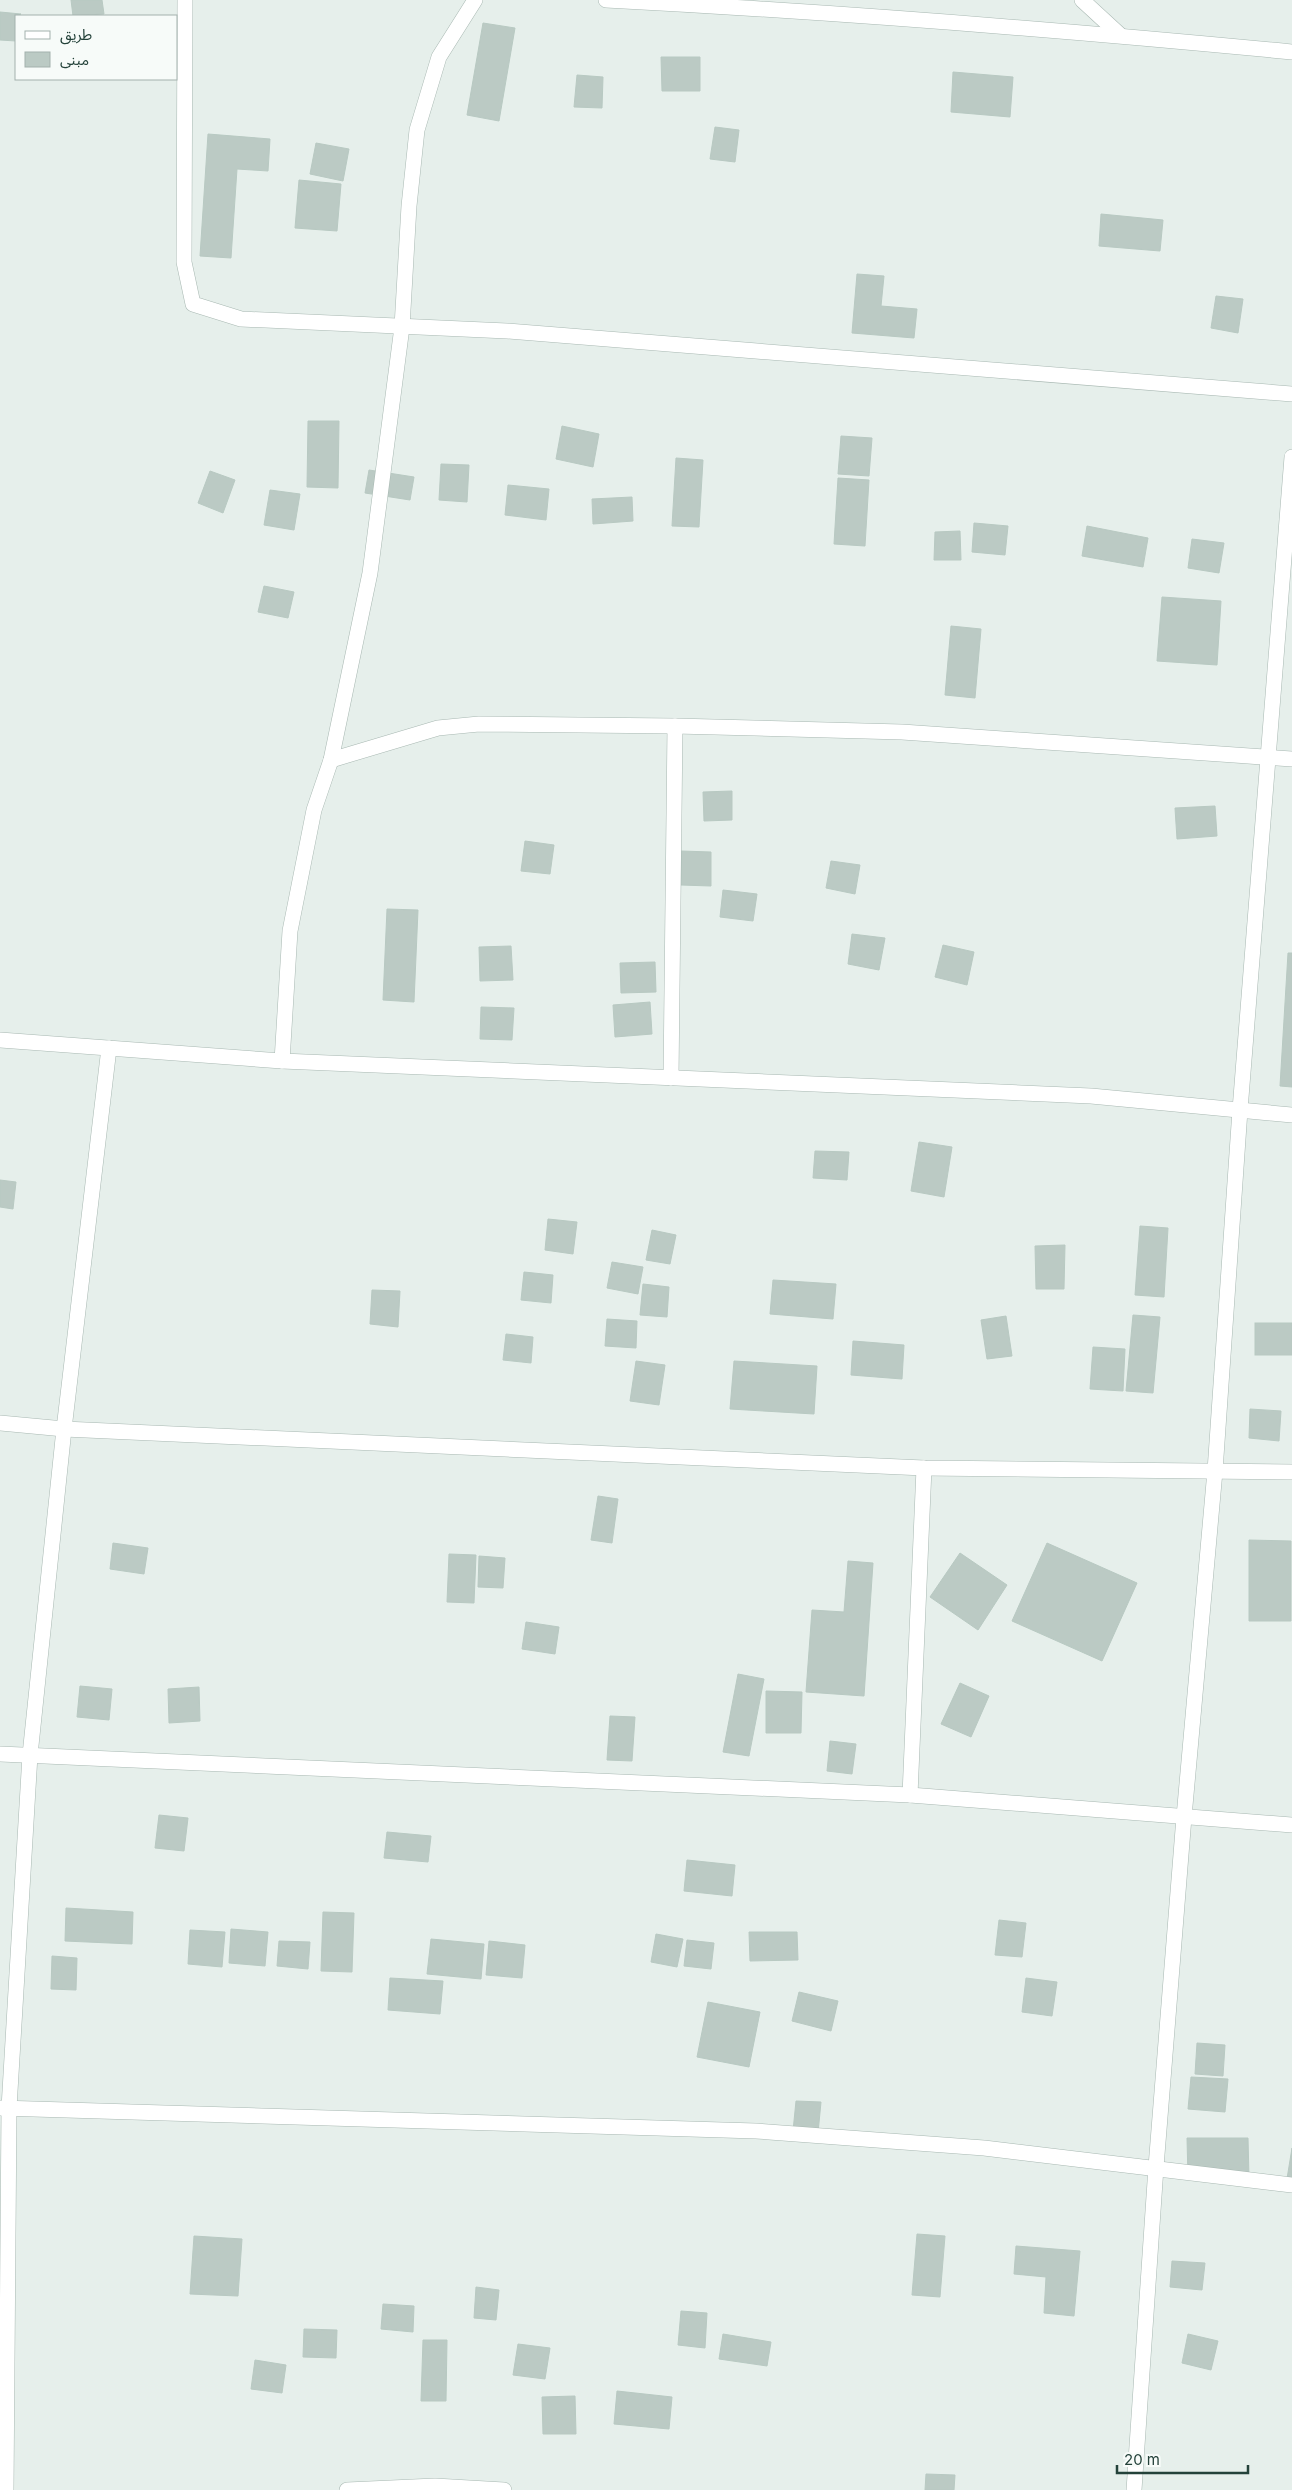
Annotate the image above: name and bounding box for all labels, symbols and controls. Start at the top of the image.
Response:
legend [15,15,178,80]
text: طريق [60,25,92,45]
text: مبنى [60,50,89,69]
scale bar [1117,2442,1248,2474]
text: 20 m [1124,2450,1160,2469]

